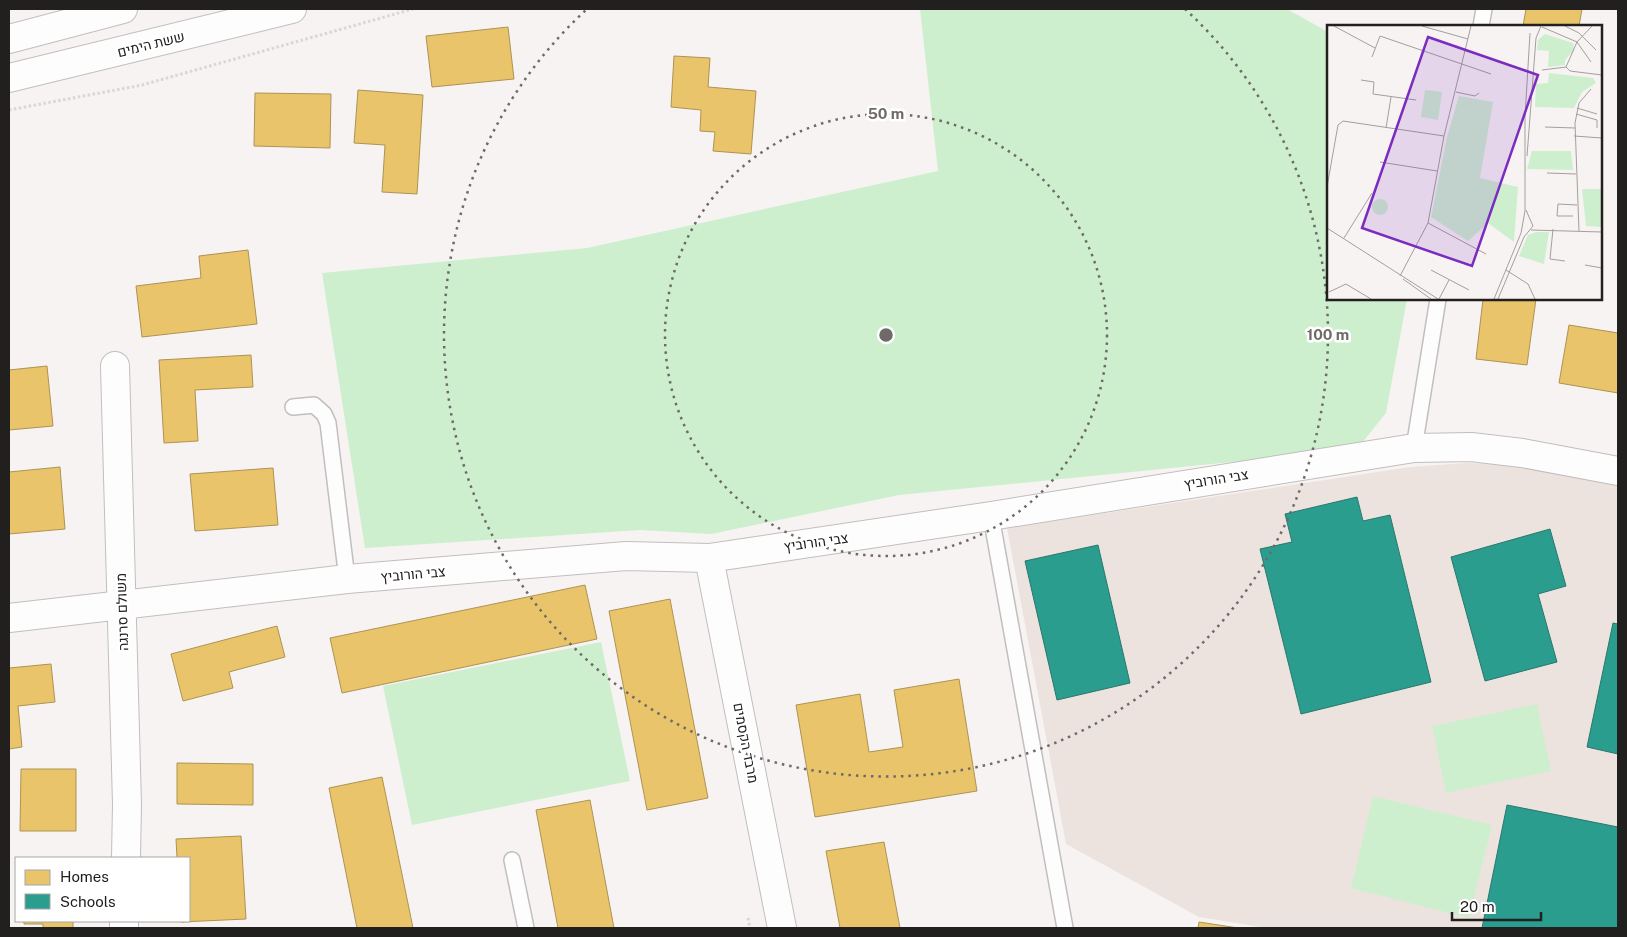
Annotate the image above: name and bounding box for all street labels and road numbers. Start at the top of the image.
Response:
street label: ששת הימים [116,28,186,60]
street label: צבי הורוביץ [1183,466,1250,492]
street label: צבי הורוביץ [783,529,850,554]
street label: צבי הורוביץ [380,563,446,585]
street label: משולם סרנגה [113,573,131,651]
street label: מרבד הקסמים [730,701,762,785]

